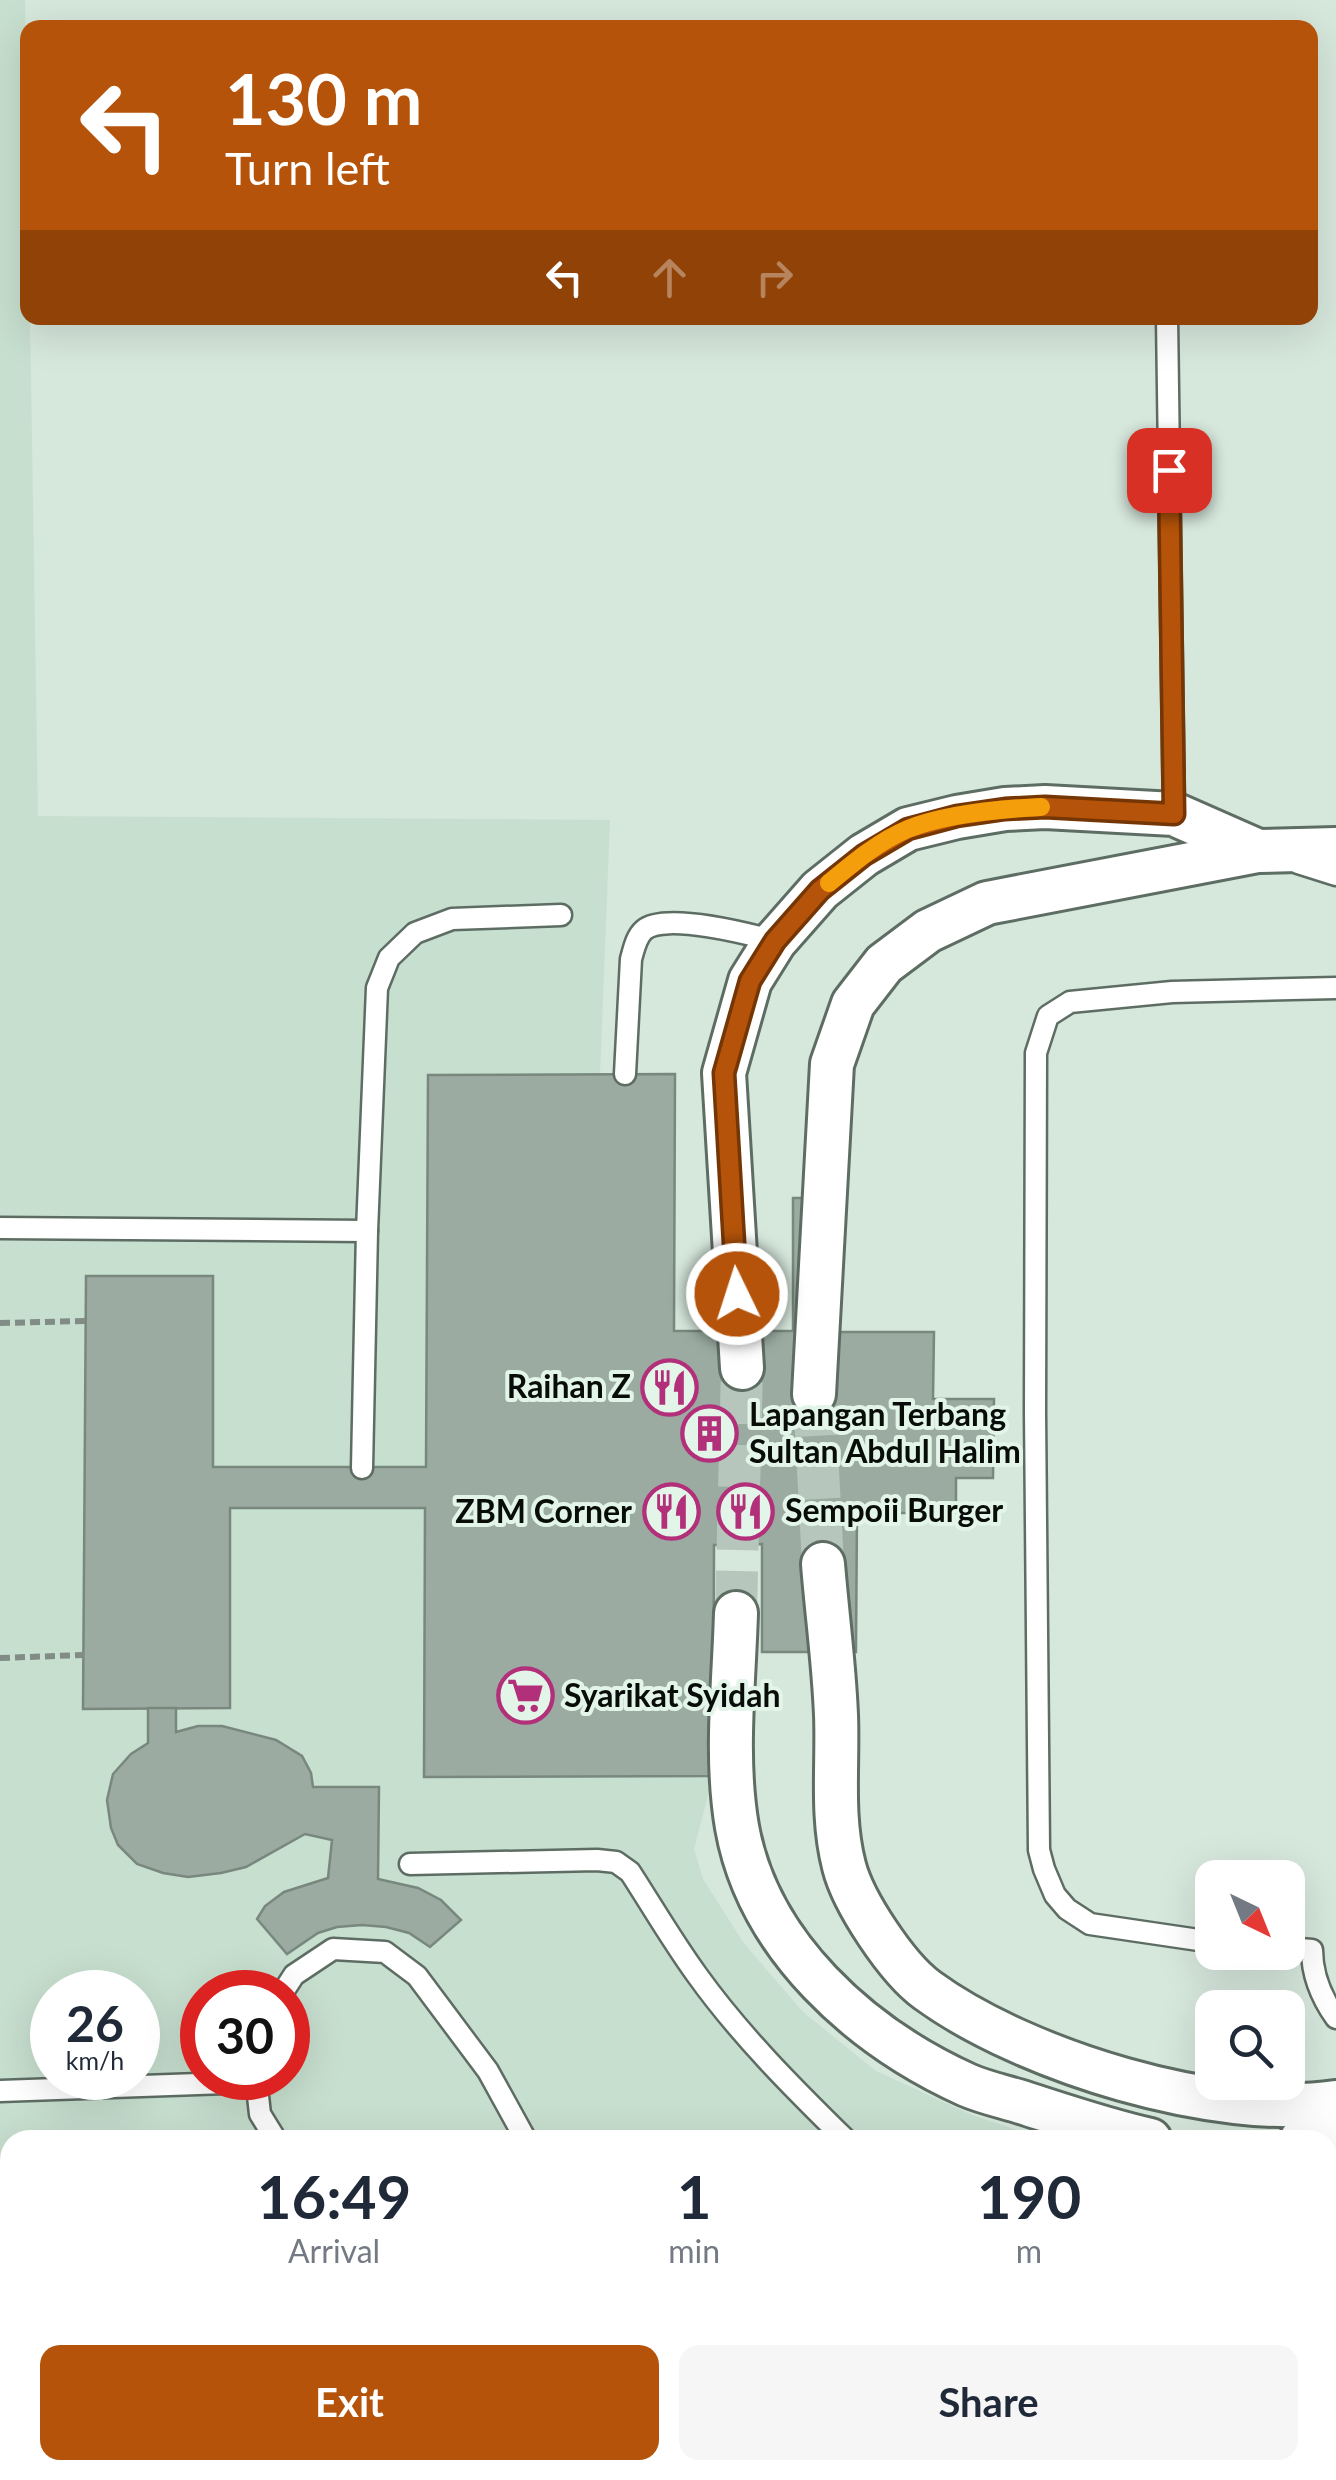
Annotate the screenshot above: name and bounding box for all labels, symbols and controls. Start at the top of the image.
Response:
text: 130 m [225,56,422,140]
icon: left [60,60,190,190]
text: Turn left [225,141,390,195]
icon: left [537,250,592,305]
icon: ahead [642,250,697,305]
icon: right [747,250,802,305]
pin [1127,428,1212,513]
icon: arrive [1142,443,1197,498]
position arrow [685,1242,789,1346]
restaurant icon: Raihan Z [640,1357,700,1417]
place label: Raihan Z [507,1366,631,1405]
place label: Lapangan Terbang Sultan Abdul Halim [749,1394,1021,1470]
building icon: Lapangan Terbang Sultan Abdul Halim [680,1403,740,1463]
restaurant icon: Sempoii Burger [716,1481,776,1541]
restaurant icon: ZBM Corner [641,1482,701,1542]
place label: Sempoii Burger [785,1490,1003,1529]
place label: ZBM Corner [455,1491,632,1530]
supermarket icon: Syarikat Syidah [495,1666,555,1726]
place label: Syarikat Syidah [564,1675,781,1714]
north arrow [1195,1860,1305,1970]
map controls [1195,1860,1305,2100]
speed limit sign: 30 [180,1970,310,2100]
button: search [1195,1990,1305,2100]
text: 26 [66,1993,124,2053]
text: km/h [66,2045,124,2075]
text: 16:49 [257,2160,411,2232]
text: 1 [677,2160,712,2232]
text: 190 [977,2160,1081,2232]
text: Arrival [288,2231,380,2270]
text: min [668,2231,720,2270]
text: m [1016,2231,1042,2270]
button: Exit [40,2345,659,2460]
button: Share [679,2345,1298,2460]

